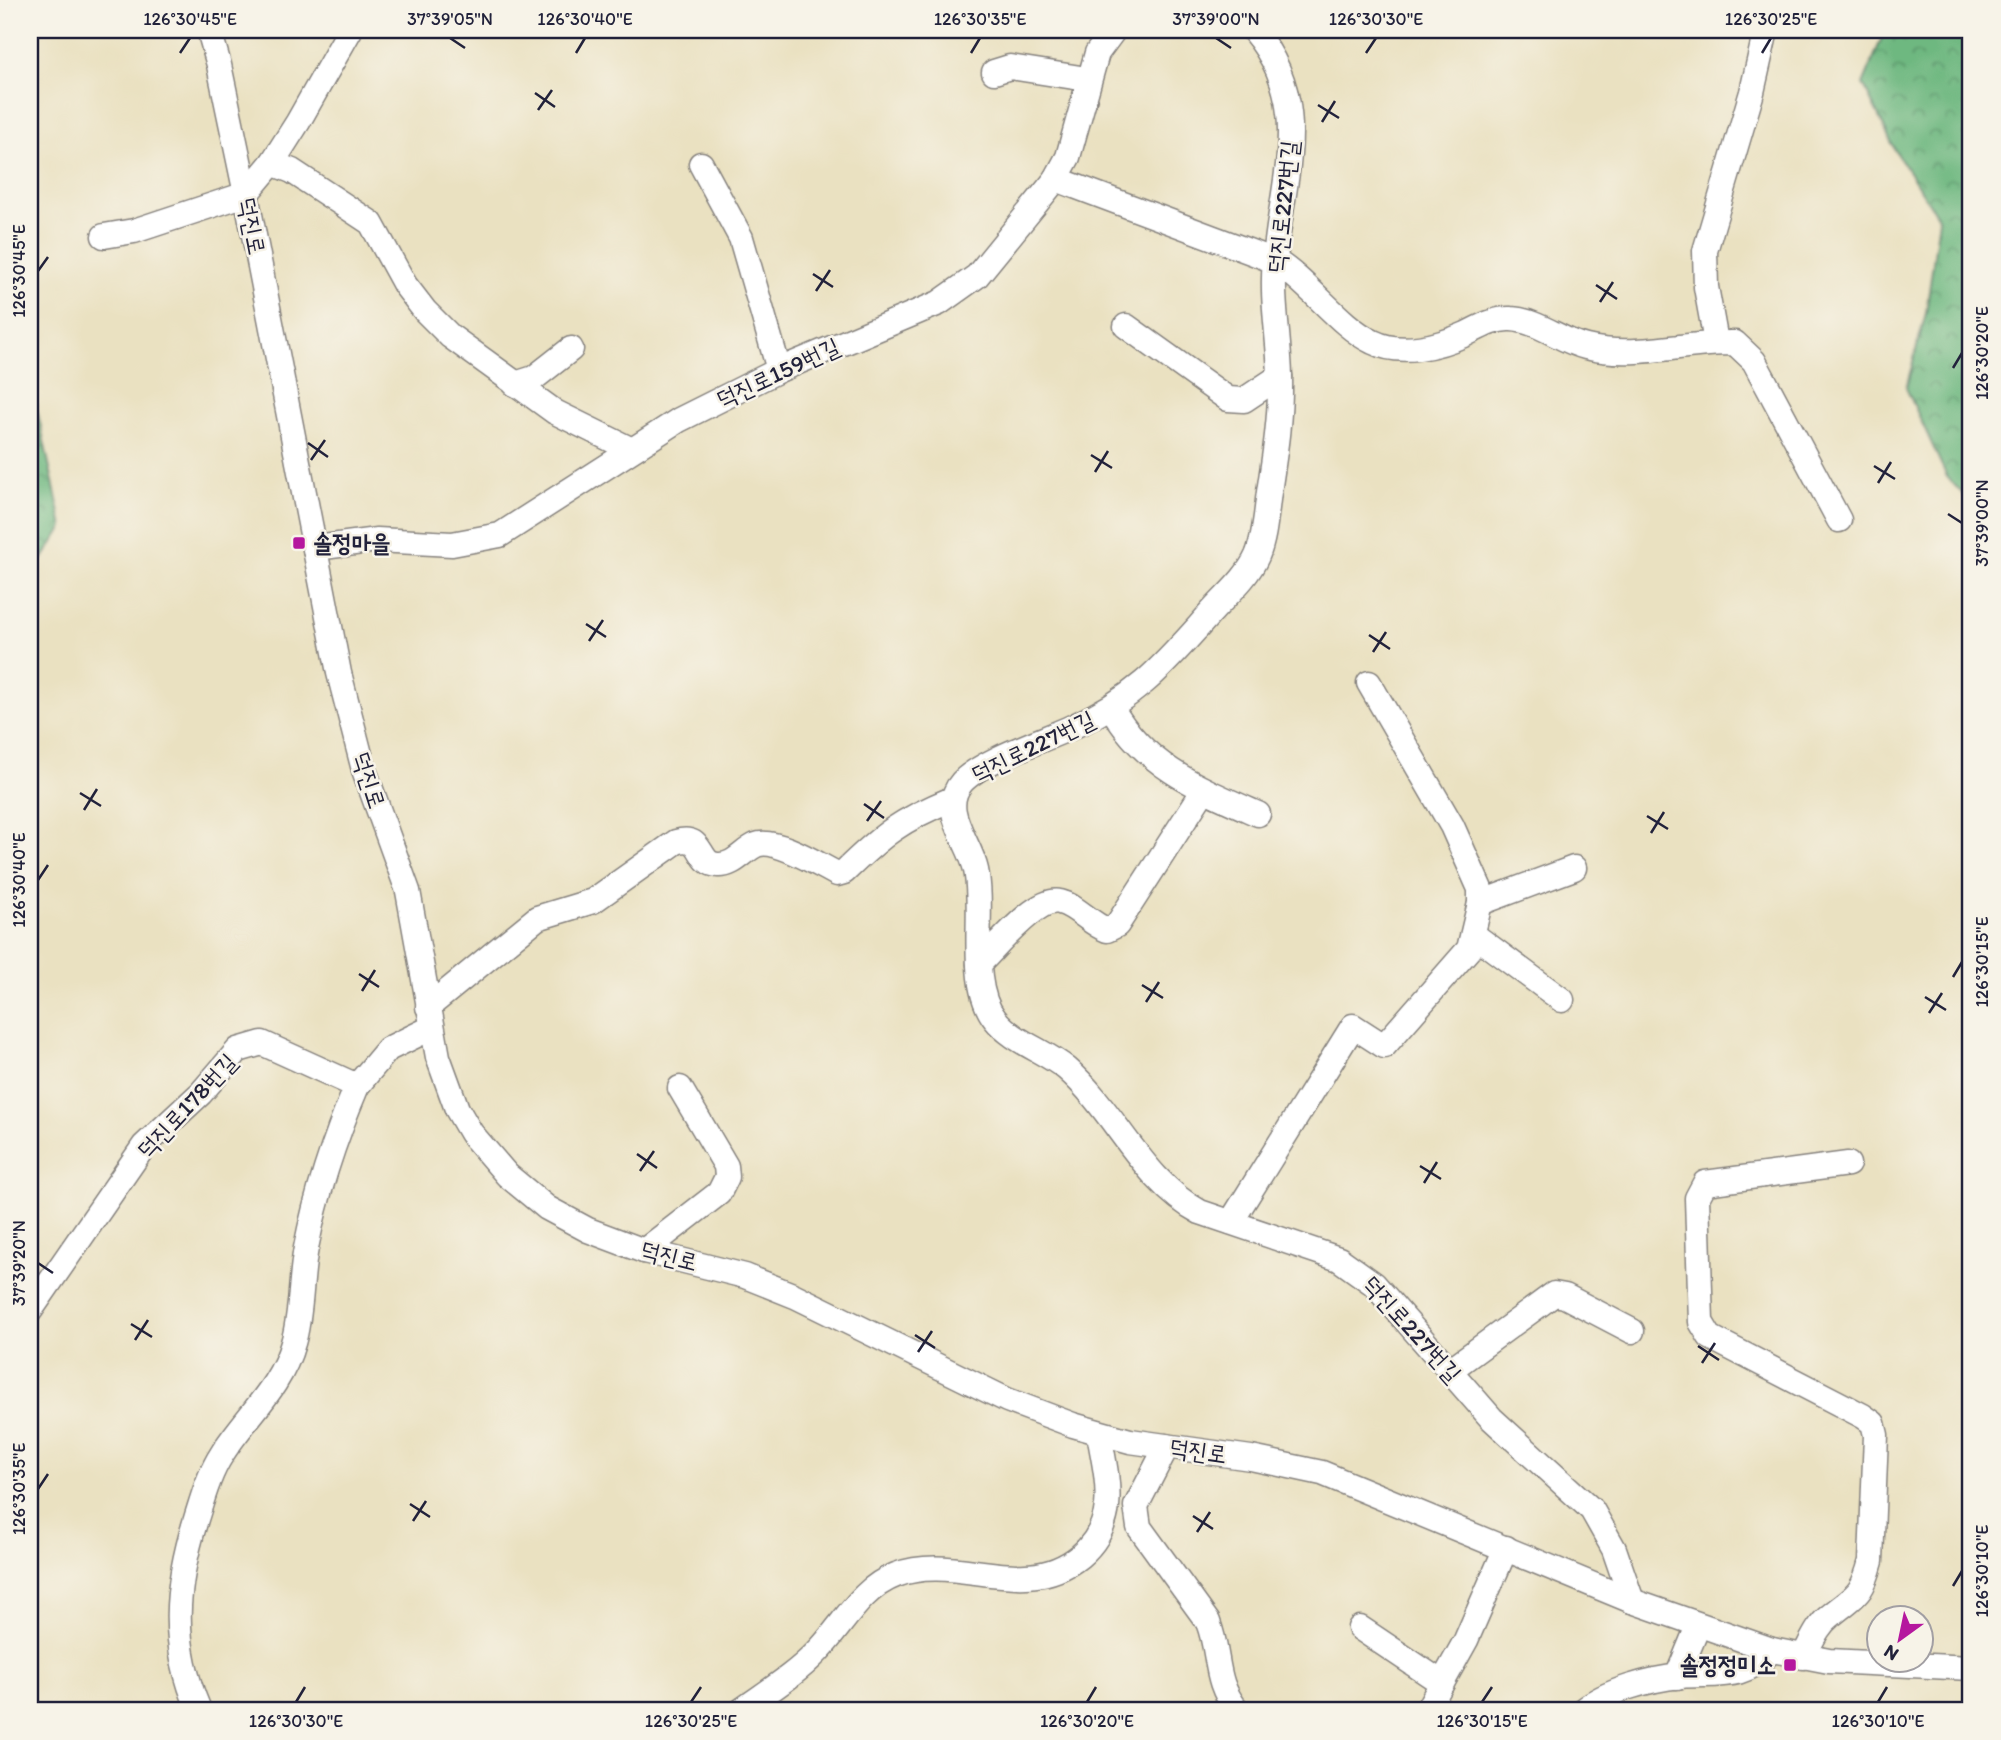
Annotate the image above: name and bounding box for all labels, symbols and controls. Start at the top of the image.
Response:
text: 126°30'45"E [143,8,237,30]
text: 37°39'05"N [407,8,493,30]
text: 126°30'40"E [537,8,633,30]
text: 126°30'35"E [934,8,1026,30]
text: 37°39'00"N [1172,8,1260,30]
text: 126°30'30"E [1329,8,1423,30]
text: 126°30'25"E [1725,8,1817,30]
street label: 덕진로227번길 [1261,139,1304,275]
street label: 덕진로 [233,195,272,257]
text: 126°30'45"E [8,224,30,318]
text: 126°30'20"E [1971,306,1993,400]
street label: 덕진로159번길 [711,331,844,414]
text: 37°39'00"N [1971,479,1993,567]
place label: 솔정마을 [313,528,390,557]
marker: 솔정마을 [291,535,307,551]
street label: 덕진로227번길 [966,704,1099,789]
street label: 덕진로 [347,748,392,812]
text: 126°30'40"E [8,832,30,928]
text: 126°30'15"E [1971,916,1993,1008]
street label: 덕진로178번길 [131,1047,243,1164]
text: 37°39'20"N [8,1220,30,1306]
street label: 덕진로 [638,1234,701,1277]
street label: 덕진로227번길 [1357,1269,1468,1388]
street label: 덕진로 [1167,1432,1229,1469]
text: 126°30'35"E [8,1443,30,1535]
text: 126°30'10"E [1971,1525,1993,1617]
north arrow [1864,1604,1934,1674]
text: N [1879,1640,1903,1666]
place label: 솔정정미소 [1679,1650,1776,1679]
marker: 솔정정미소 [1782,1657,1798,1673]
text: 126°30'30"E [249,1710,343,1732]
text: 126°30'25"E [645,1710,737,1732]
text: 126°30'20"E [1040,1710,1134,1732]
text: 126°30'15"E [1436,1710,1528,1732]
text: 126°30'10"E [1832,1710,1924,1732]

